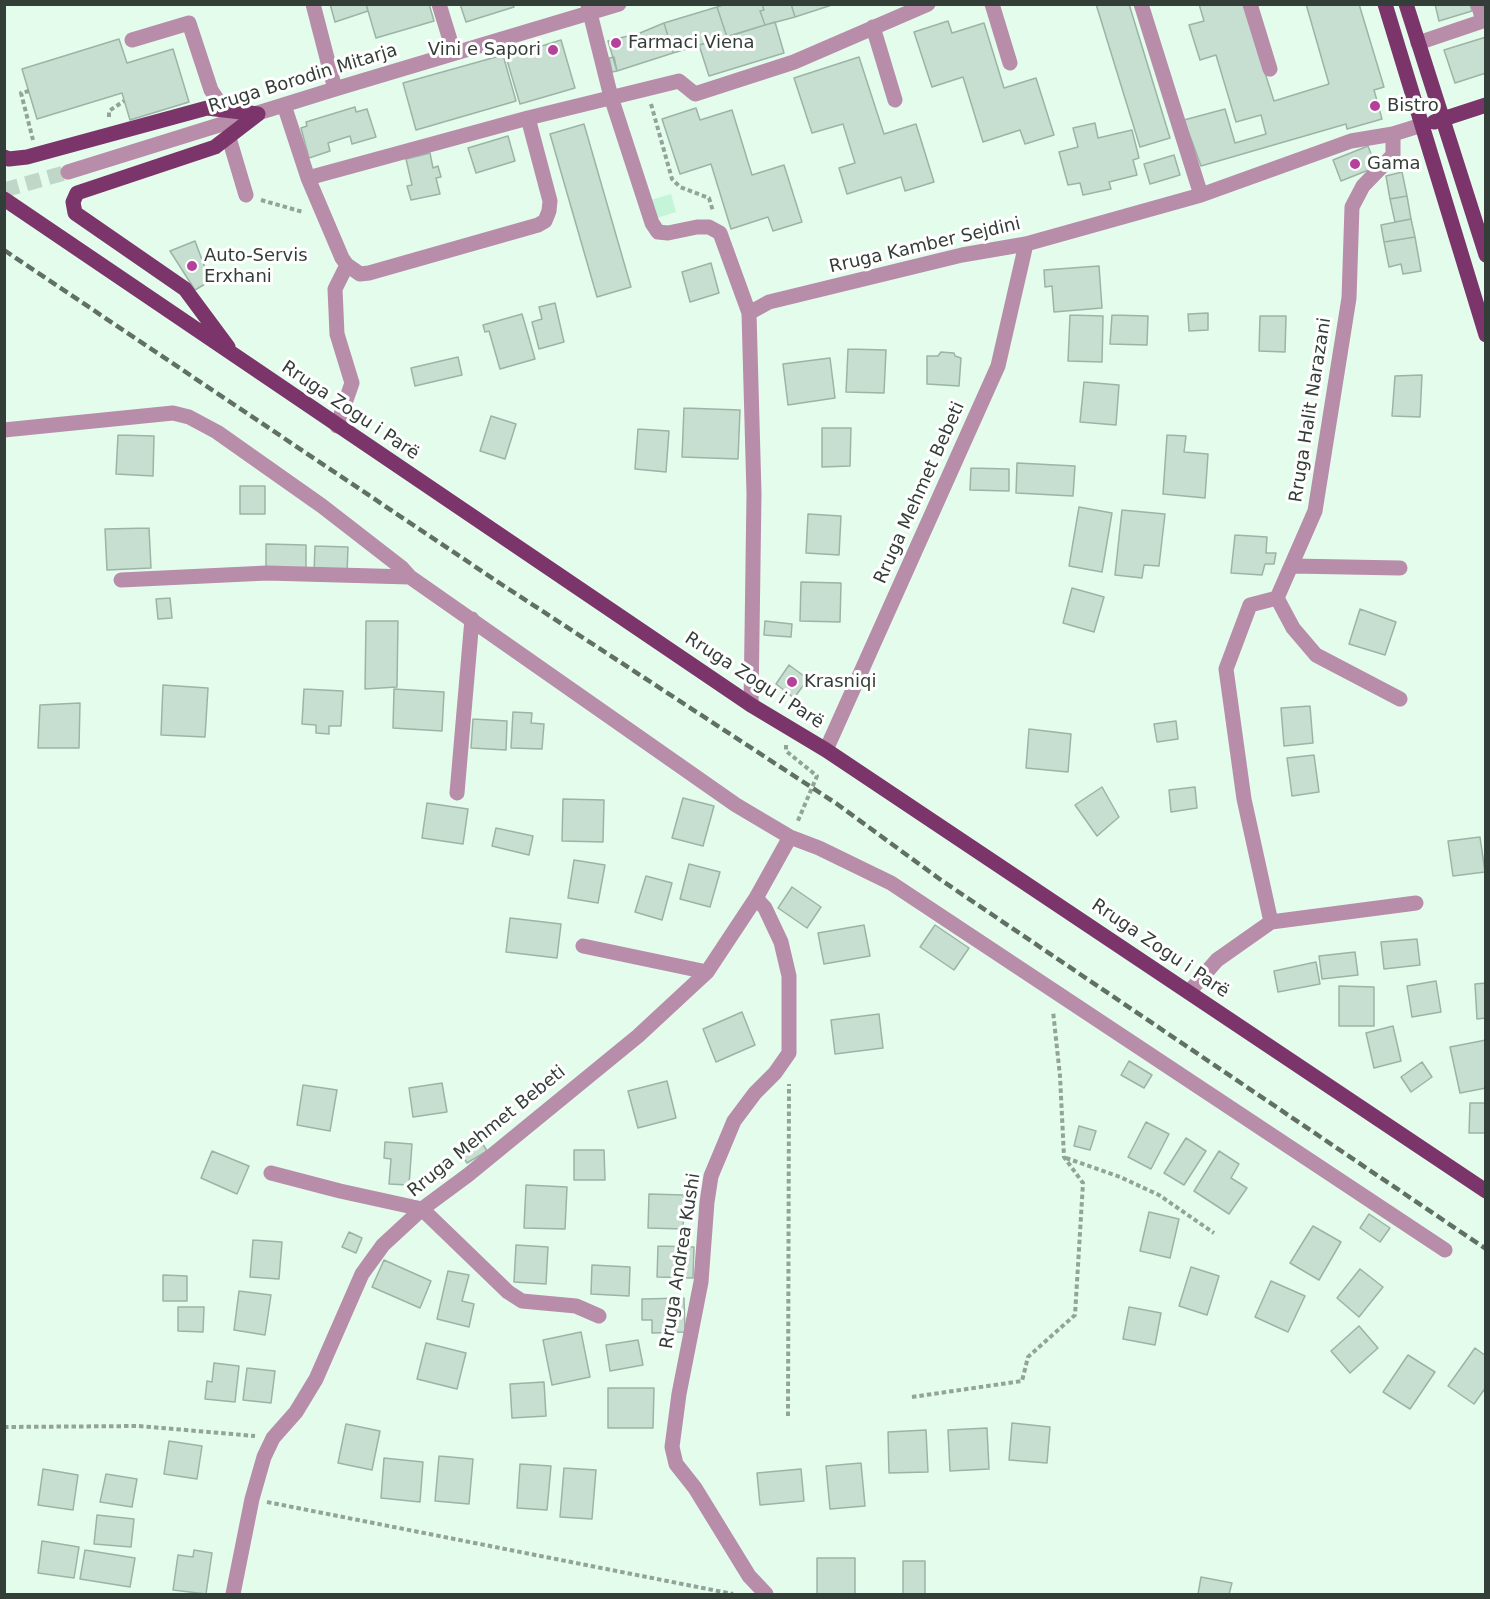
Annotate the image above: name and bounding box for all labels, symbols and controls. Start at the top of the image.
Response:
place label: Farmaci Viena [628,32,754,54]
marker: Farmaci Viena [609,36,623,50]
place label: Vini e Sapori [428,39,541,61]
street label: Rruga Borodin Mitarja [206,40,400,118]
marker: Vini e Sapori [546,43,560,57]
place label: Bistro [1387,95,1439,117]
marker: Bistro [1368,99,1382,113]
place label: Gama [1367,153,1421,175]
marker: Gama [1348,157,1362,171]
street label: Rruga Kamber Sejdini [827,213,1023,279]
place label: Auto-Servis Erxhani [204,245,308,288]
marker: Auto-Servis Erxhani [185,259,199,273]
street label: Rruga Halit Narazani [1286,316,1336,504]
street label: Rruga Zogu i Parë [277,357,423,465]
street label: Rruga Mehmet Bebeti [870,399,970,587]
street label: Rruga Zogu i Parë [680,628,828,734]
place label: Krasniqi [804,671,876,693]
marker: Krasniqi [785,675,799,689]
street label: Rruga Zogu i Parë [1087,895,1233,1003]
street label: Rruga Mehmet Bebeti [404,1062,570,1202]
street label: Rruga Andrea Kushi [656,1172,706,1350]

